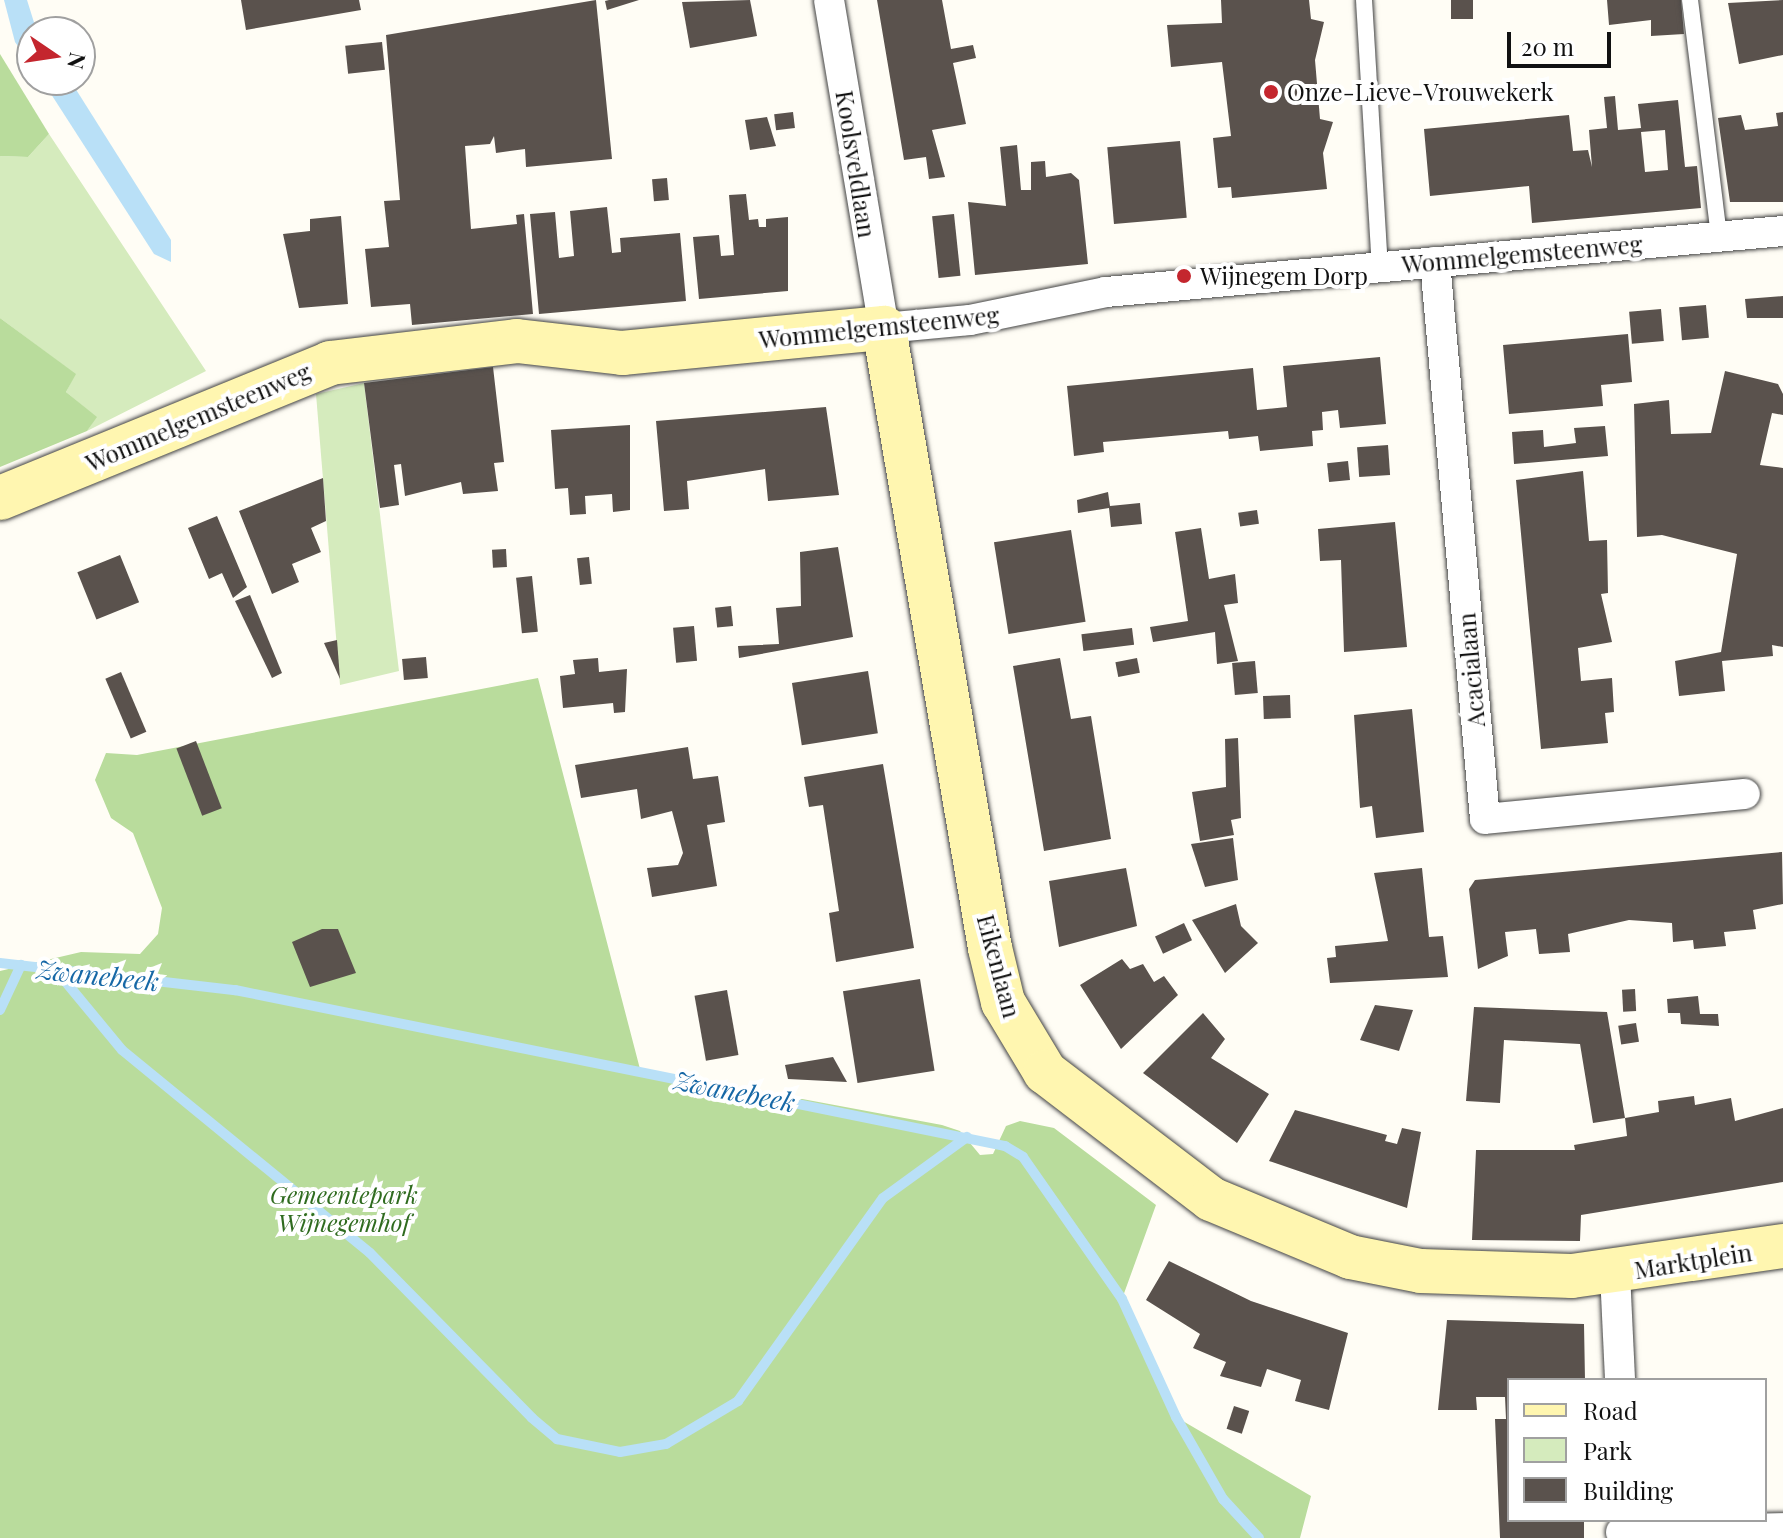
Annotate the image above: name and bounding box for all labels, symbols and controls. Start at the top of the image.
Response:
north arrow [16,16,96,96]
scale bar [1511,16,1615,66]
text: 20 m [1521,30,1574,62]
text: N [61,50,94,72]
place label: Onze-Lieve-Vrouwekerk [1287,78,1554,106]
marker: Onze-Lieve-Vrouwekerk [1262,83,1280,101]
street label: Koolsveldlaan [830,88,882,240]
street label: Wommelgemsteenweg [1400,229,1644,279]
place label: Wijnegem Dorp [1200,262,1368,290]
marker: Wijnegem Dorp [1175,267,1193,285]
street label: Wommelgemsteenweg [757,300,1001,354]
street label: Wommelgemsteenweg [81,357,315,477]
street label: Acacialaan [1452,612,1490,728]
street label: Eikenlaan [971,911,1027,1021]
water label: Zwanebeek [36,953,160,997]
water label: Zwanebeek [672,1064,798,1118]
park label: Gemeentepark Wijnegemhof [270,1181,418,1237]
street label: Marktplein [1632,1237,1754,1285]
legend [1507,1378,1767,1522]
text: Road [1583,1394,1638,1426]
text: Park [1583,1434,1632,1466]
text: Building [1583,1474,1673,1506]

